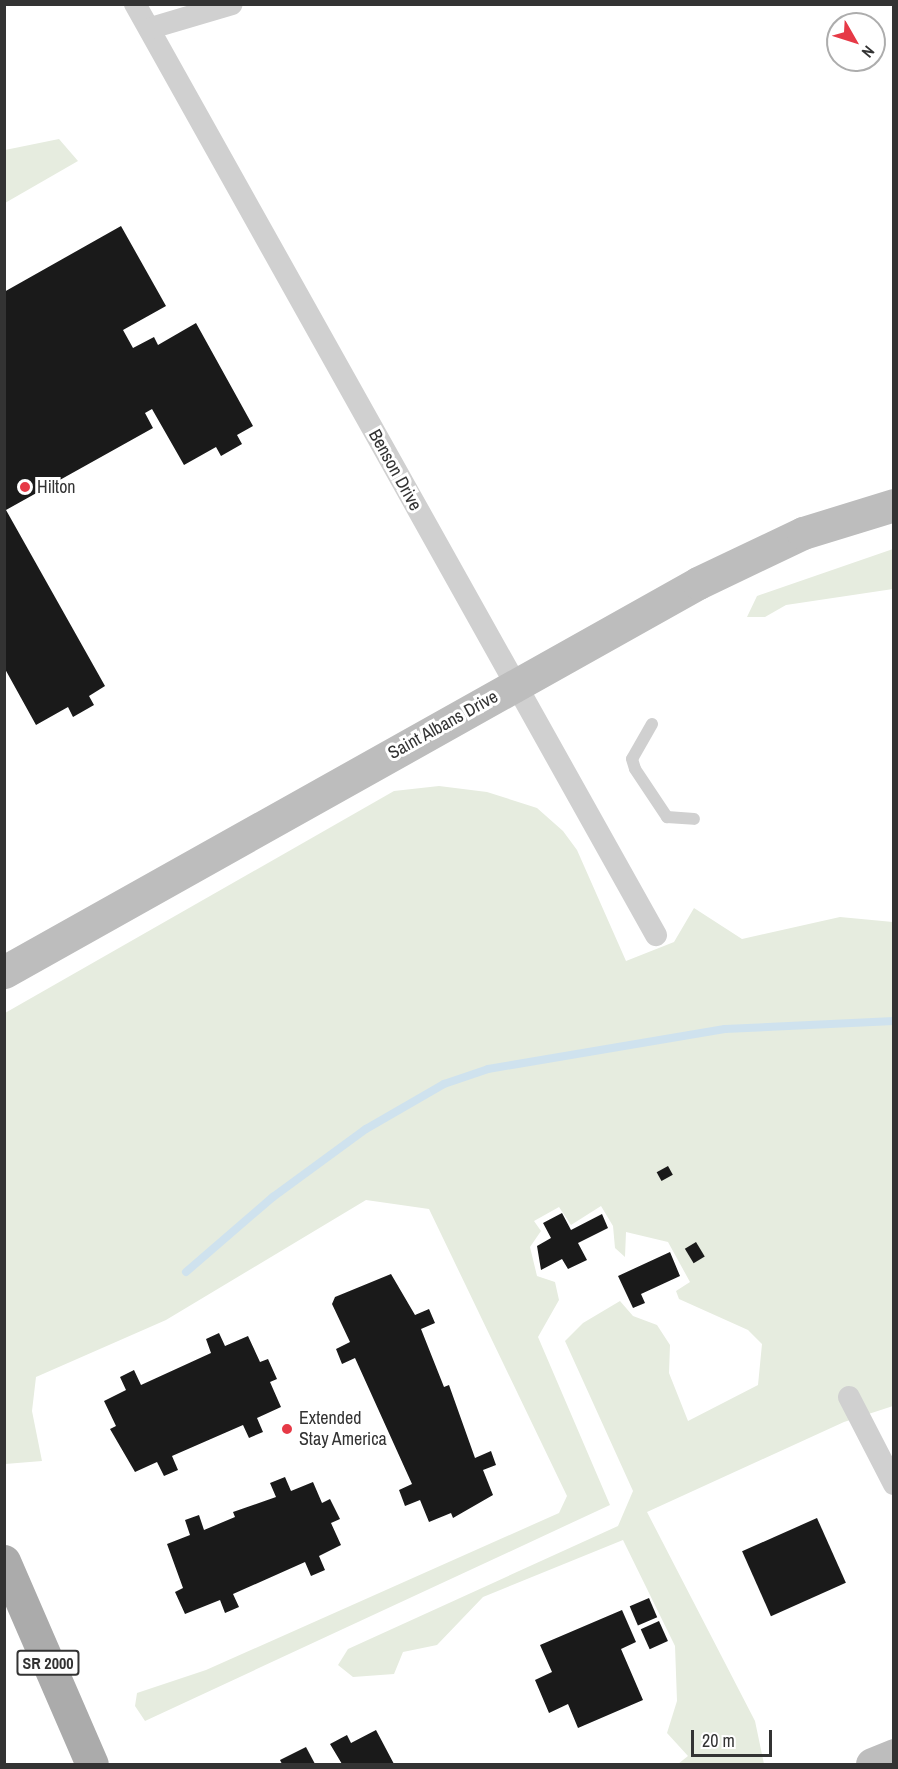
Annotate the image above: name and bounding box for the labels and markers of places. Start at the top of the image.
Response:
place label: Hilton [37,476,76,498]
marker: Hilton [18,480,32,494]
place label: Extended Stay America [299,1408,388,1450]
marker: Extended Stay America [280,1422,294,1436]

